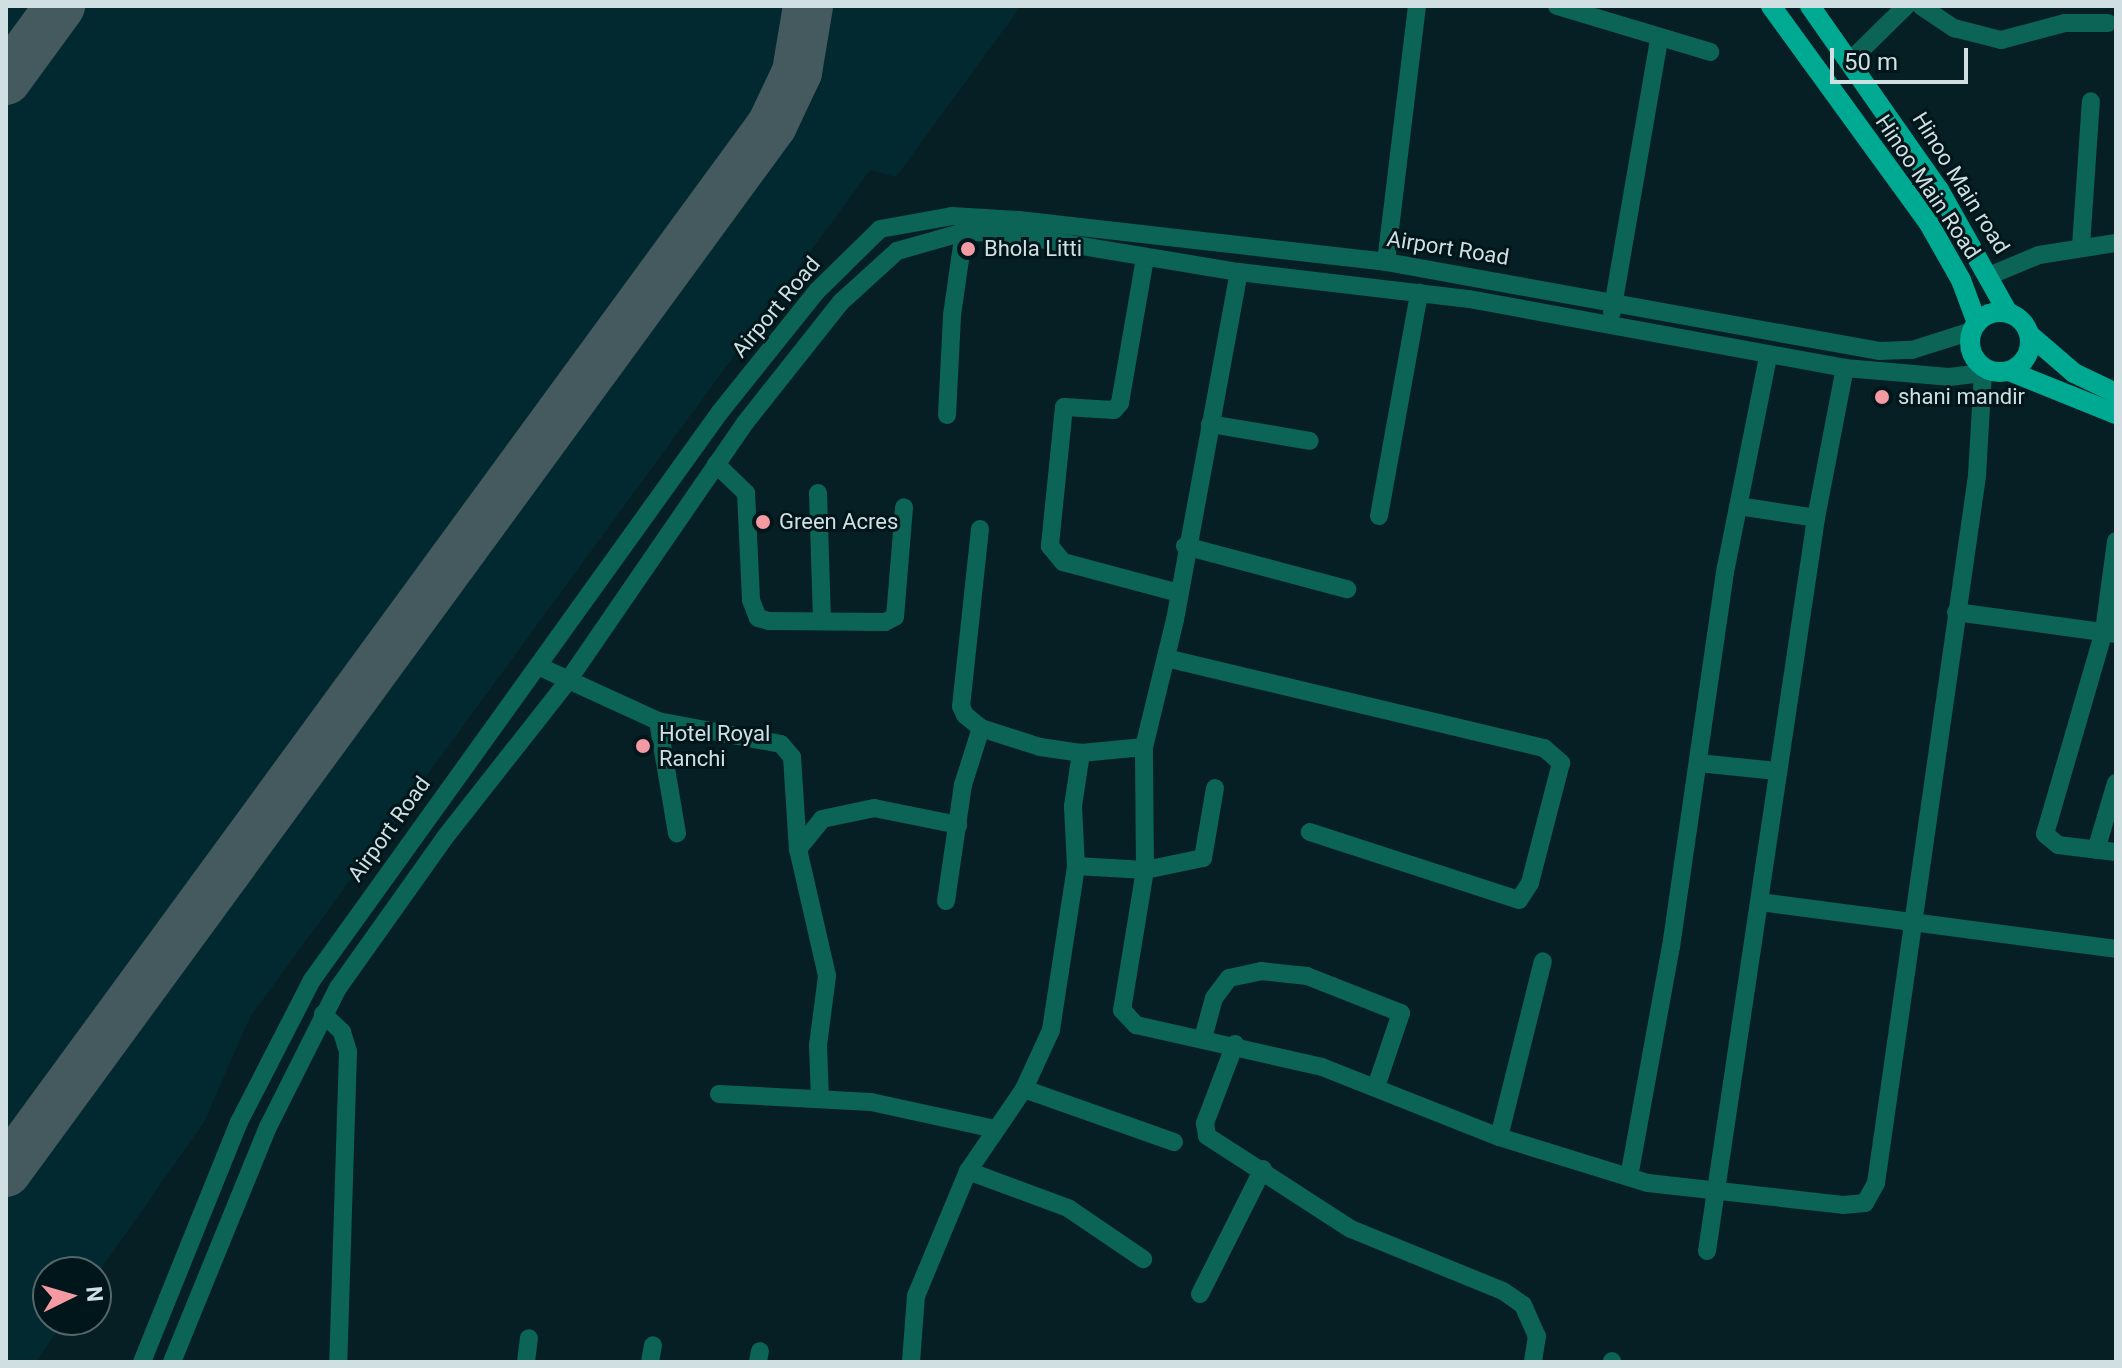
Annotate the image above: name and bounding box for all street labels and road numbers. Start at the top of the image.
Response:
street label: Hinoo Main road [1907,107,2015,259]
street label: Hinoo Main Road [1870,110,1986,264]
street label: Airport Road [1385,225,1511,271]
street label: Airport Road [726,251,826,363]
street label: Airport Road [342,771,436,887]

